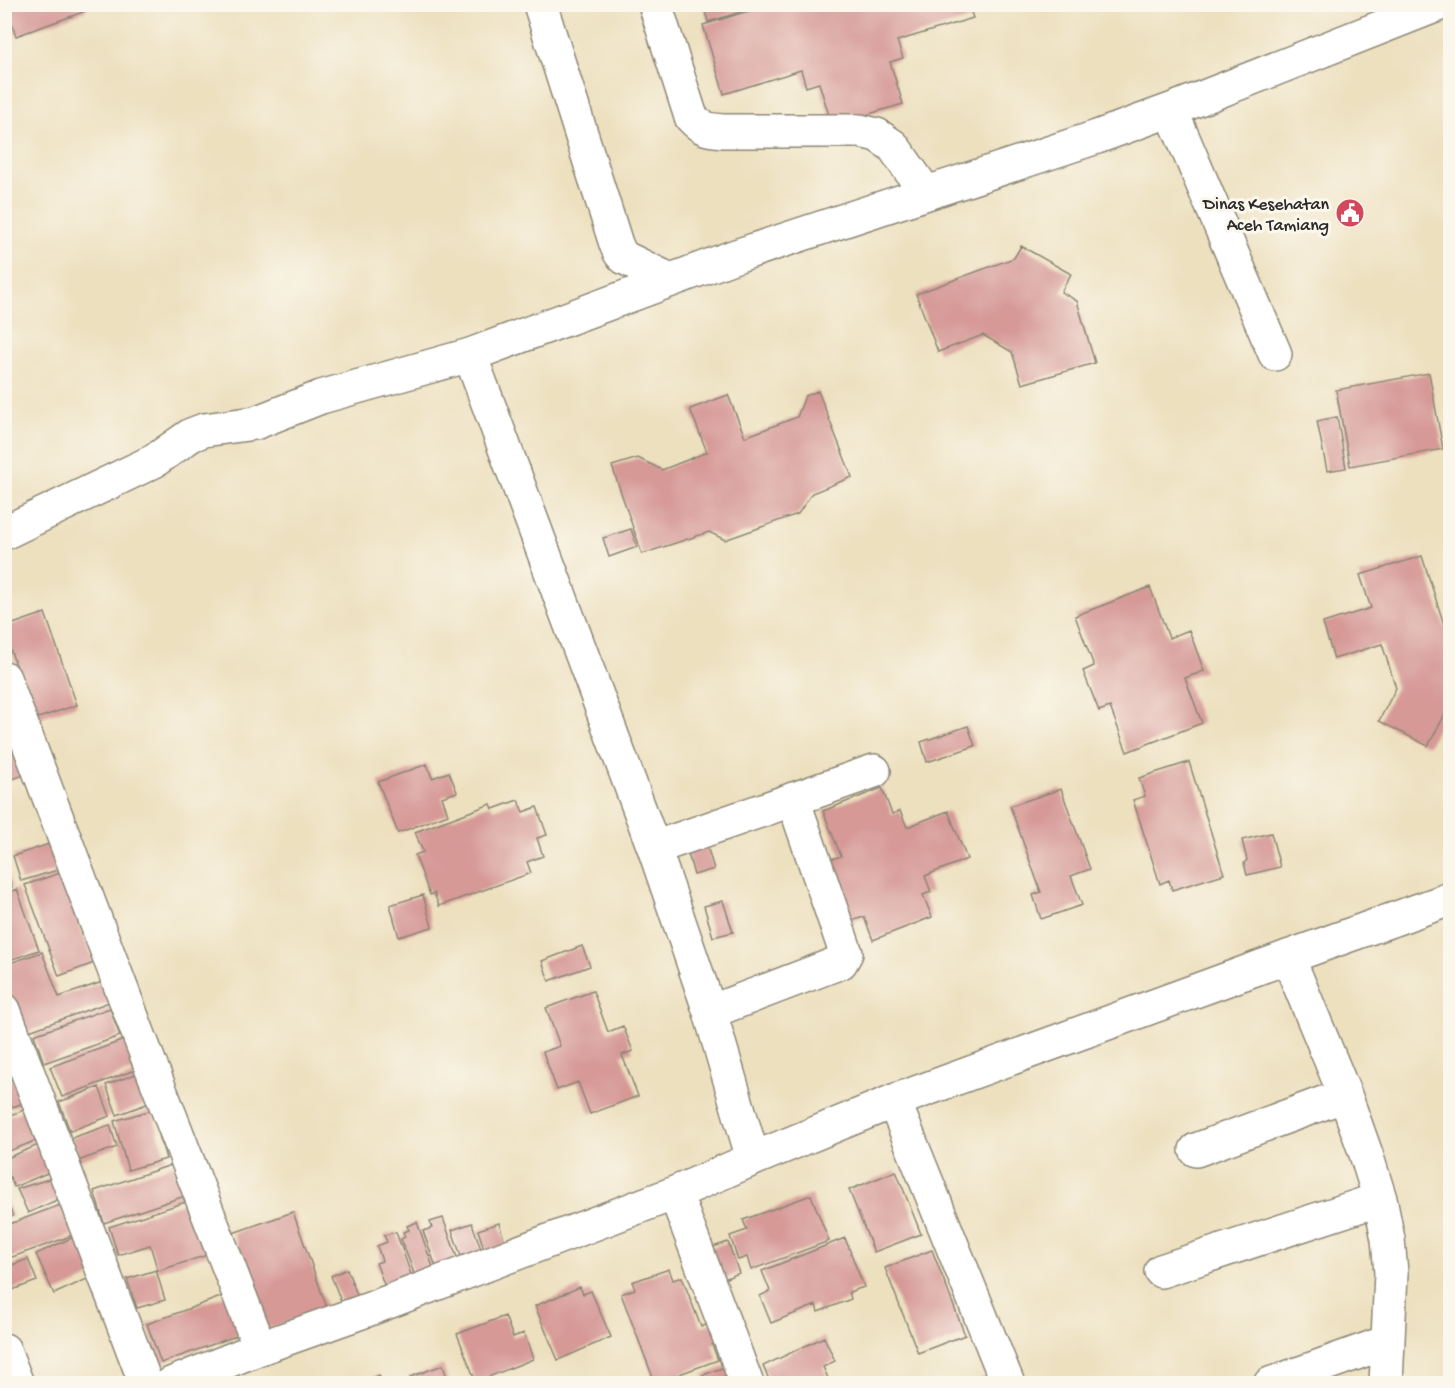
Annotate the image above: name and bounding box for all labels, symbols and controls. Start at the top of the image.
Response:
place label: Dinas Kesehatan Aceh Tamiang [1202,195,1329,237]
public building icon: Dinas Kesehatan Aceh Tamiang [1334,197,1366,229]

